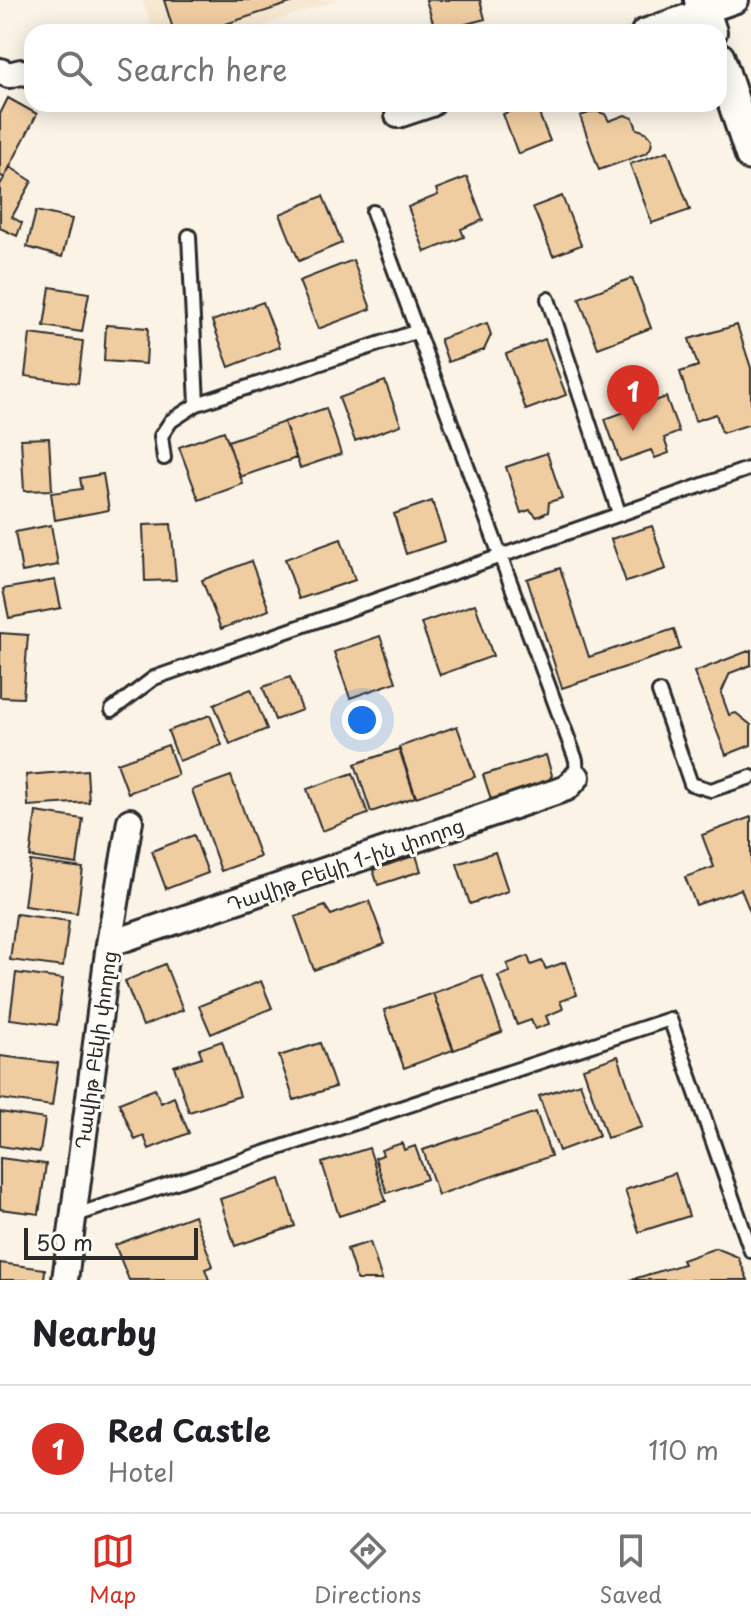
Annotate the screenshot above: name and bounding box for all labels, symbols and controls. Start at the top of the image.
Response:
search box [24,24,727,112]
icon: search [52,46,96,90]
text: Search here [116,46,288,91]
pin: 1 [607,365,659,431]
your location [342,700,382,740]
street label: Դավիթ Բեկի 1-ին փողոց [222,809,468,919]
street label: Դավիթ Բեկի փողոց [66,949,124,1151]
scale bar [24,1224,198,1260]
text: 50 m [36,1225,93,1258]
text: Nearby [32,1306,157,1358]
text: Red Castle [108,1407,271,1452]
text: 1 [52,1430,64,1469]
text: 110 m [648,1430,719,1469]
text: Hotel [108,1452,174,1491]
tab: Map [89,1529,136,1610]
tab: Directions [314,1529,421,1610]
tab: Saved [599,1529,662,1610]

